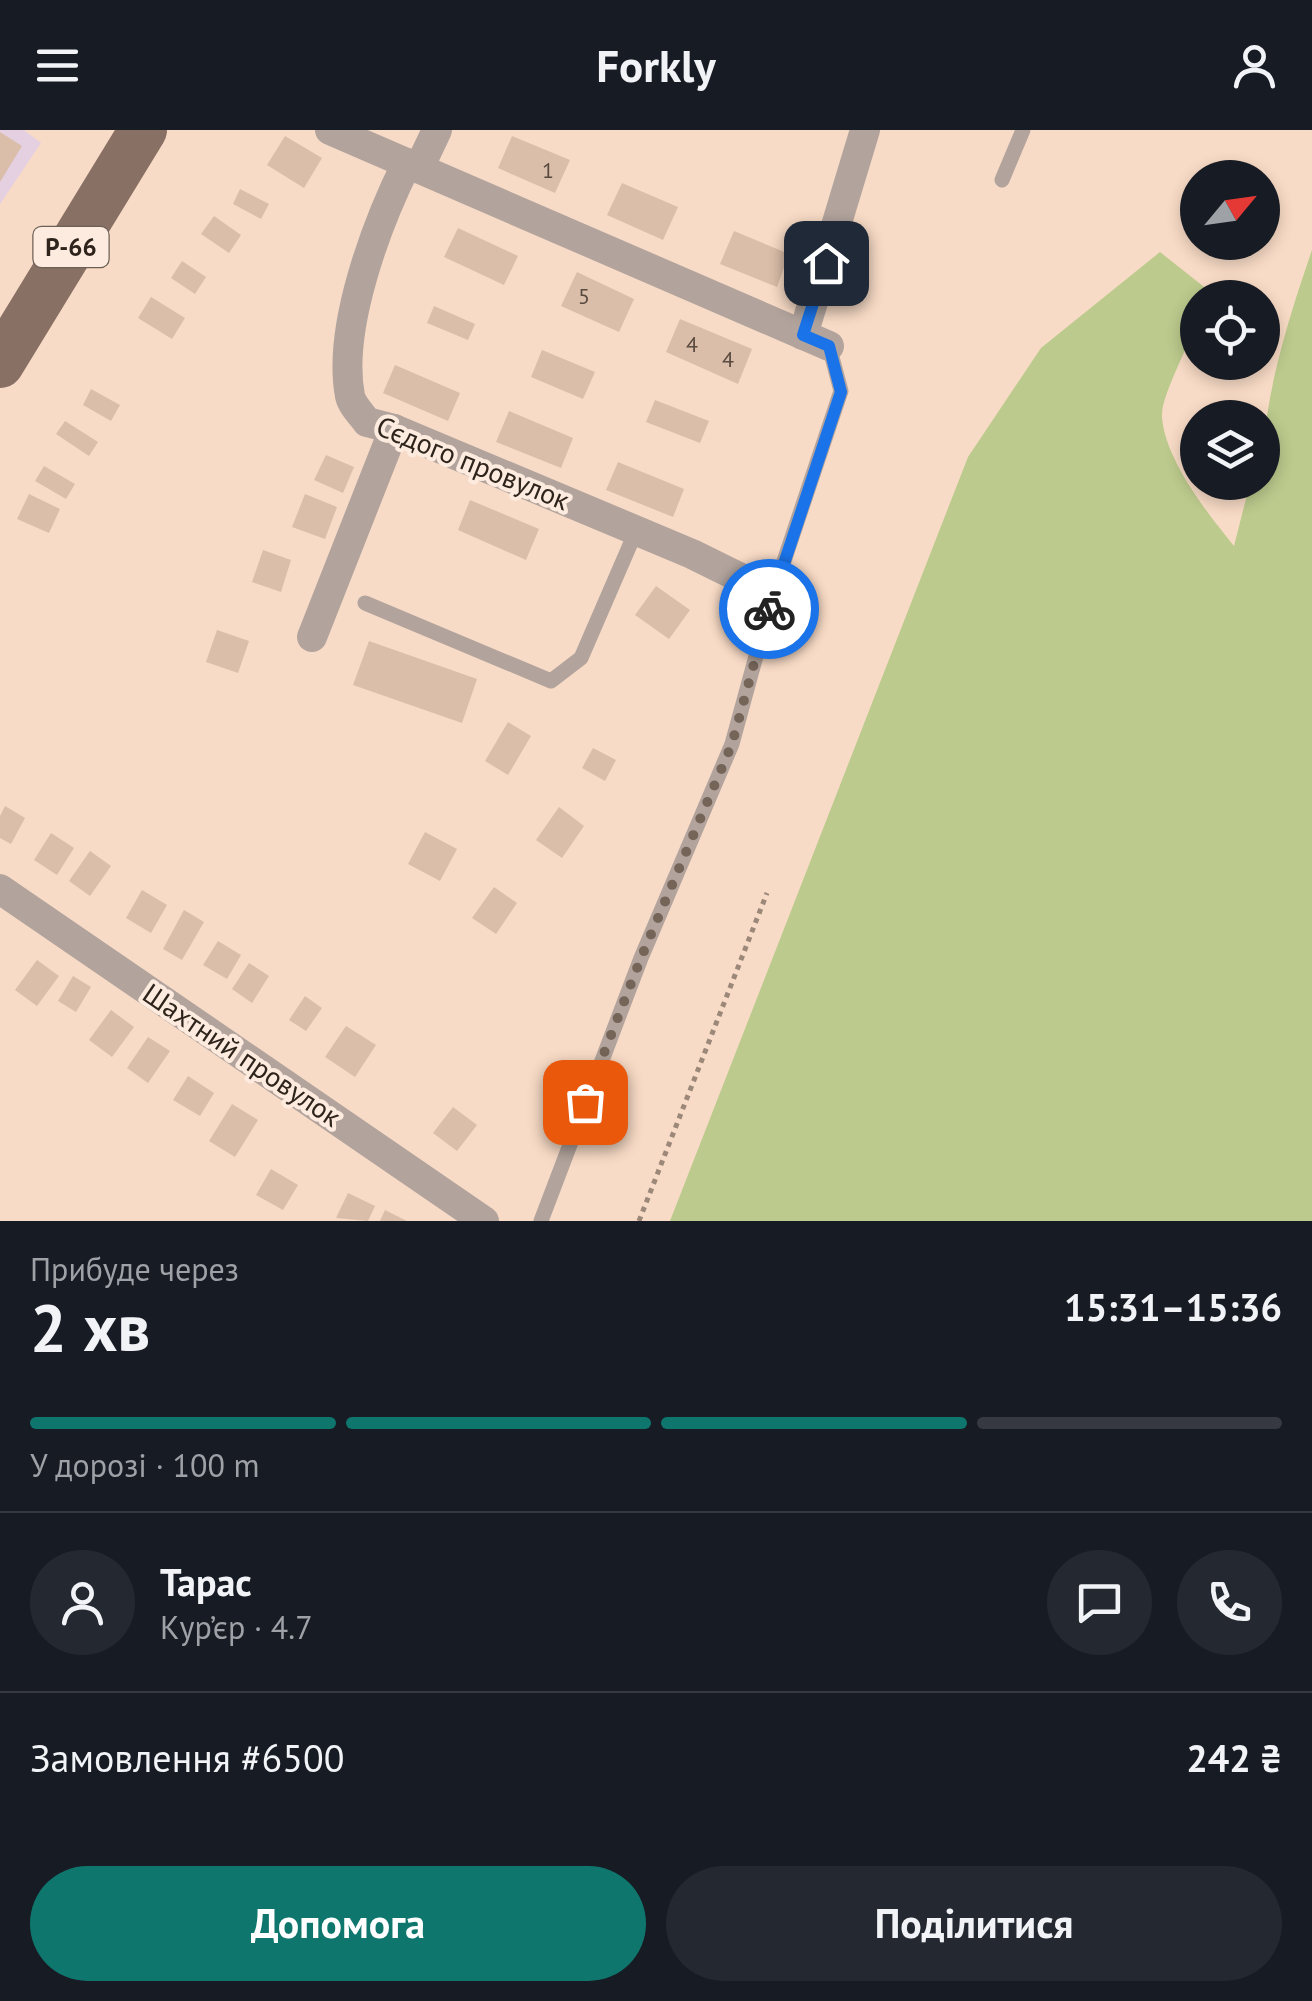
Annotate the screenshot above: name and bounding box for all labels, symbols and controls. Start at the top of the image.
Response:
text: Forkly [596,36,716,94]
icon: menu [30,38,85,93]
icon: person [1227,38,1282,93]
house number: 1 [542,156,554,184]
north arrow [1180,160,1280,260]
map controls [1180,160,1280,500]
pin [784,221,869,306]
road number: Р-66 [34,227,108,267]
icon: home [799,236,854,291]
button: locate [1180,280,1280,380]
house number: 5 [578,282,590,310]
house number: 4 [686,330,698,358]
house number: 4 [722,345,734,373]
button: layers [1180,400,1280,500]
street label: Сєдого провулок [371,407,576,518]
courier [719,559,819,659]
icon: bike [742,582,797,637]
street label: Шахтний провулок [136,975,349,1135]
pin [543,1060,628,1145]
icon: bag [558,1075,613,1130]
text: Прибуде через [30,1248,239,1290]
text: 15:31–15:36 [1064,1282,1282,1331]
text: 2 хв [30,1285,150,1369]
text: У дорозі · 100 m [30,1444,259,1486]
button: person [30,1550,135,1655]
button: chat [1047,1550,1152,1655]
button: phone [1177,1550,1282,1655]
text: Тарас [160,1557,252,1606]
text: Кур’єр · 4.7 [160,1606,313,1648]
text: Замовлення #6500 [30,1733,344,1782]
text: 242 ₴ [1186,1733,1282,1782]
button: Допомога [30,1866,646,1981]
button: Поділитися [666,1866,1282,1981]

